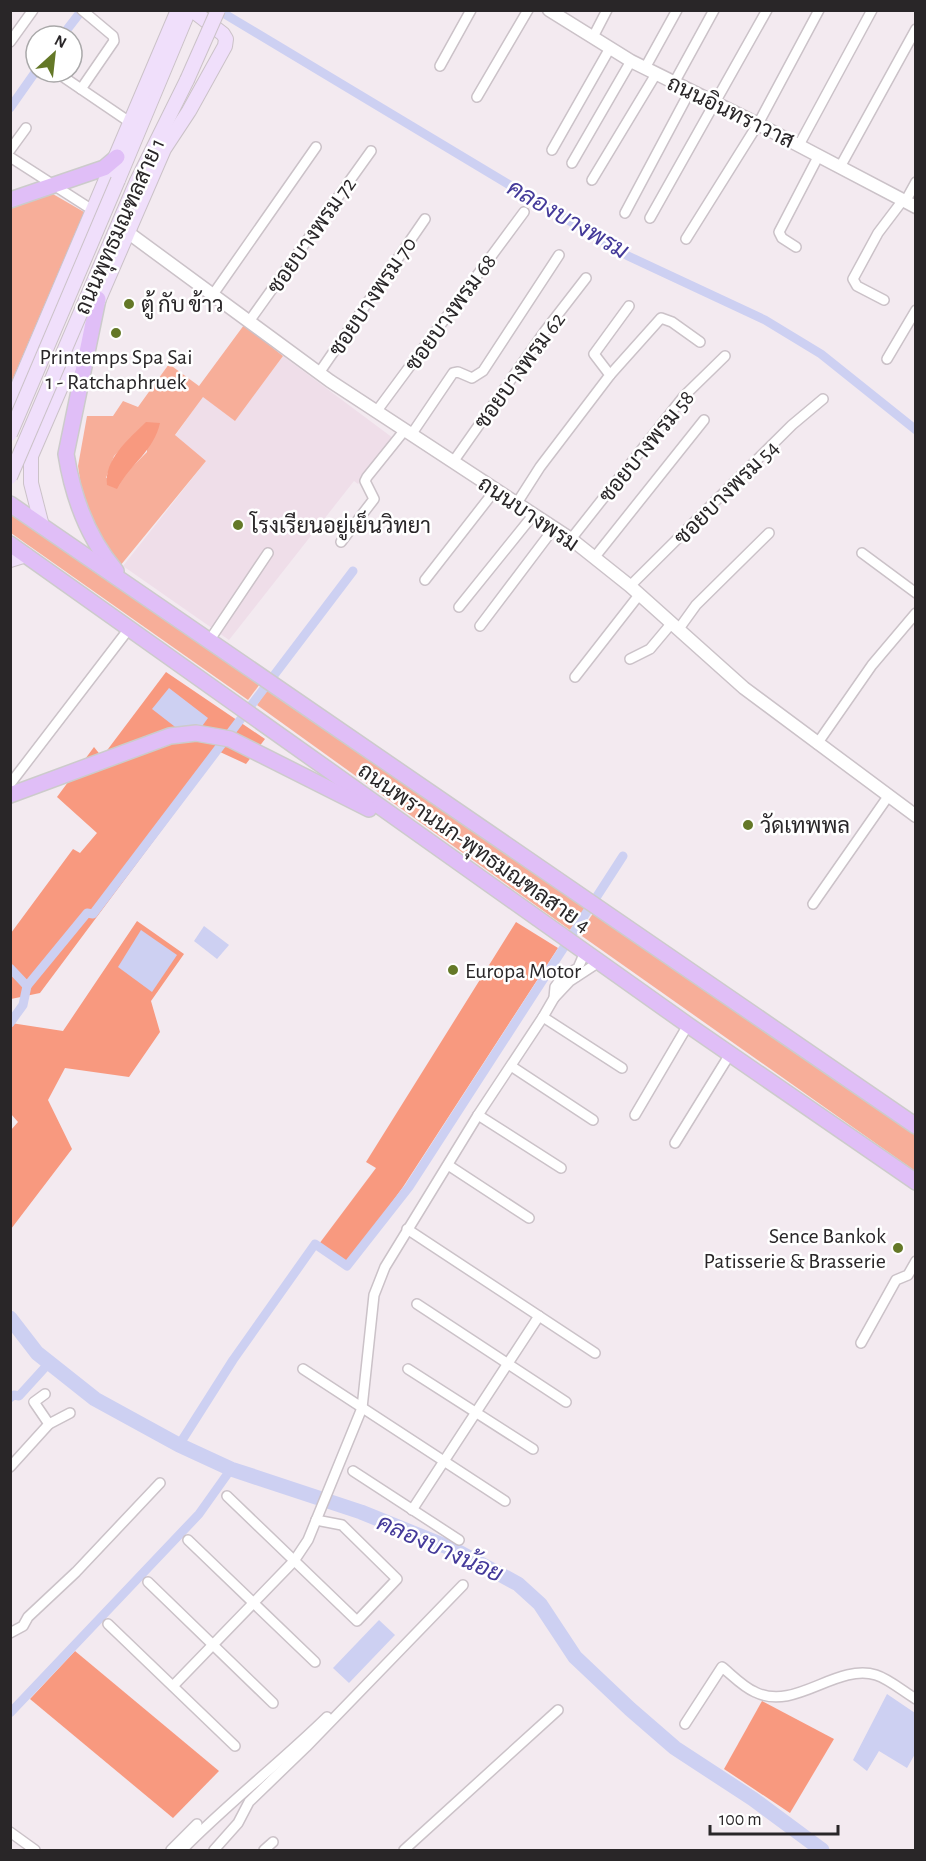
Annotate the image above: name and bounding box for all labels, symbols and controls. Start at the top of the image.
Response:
north arrow [24,24,84,84]
text: N [52,32,69,51]
street label: ถนนอินทราวาส [664,69,799,152]
street label: ถนนพุทธมณฑลสาย 1 [71,135,172,319]
street label: ซอยบางพรม 72 [264,173,360,298]
water label: คลองบางพรม [503,176,632,264]
street label: ซอยบางพรม 70 [325,233,421,360]
street label: ซอยบางพรม 68 [401,250,500,375]
place label: ตู้ กับ ข้าว [141,290,223,320]
marker: ตู้ กับ ข้าว [122,297,136,311]
street label: ซอยบางพรม 62 [470,308,569,433]
marker: Printemps Spa Sai 1 - Ratchaphruek [109,326,123,340]
place label: Printemps Spa Sai 1 - Ratchaphruek [39,346,193,393]
street label: ซอยบางพรม 58 [595,386,698,507]
street label: ซอยบางพรม 54 [670,436,783,549]
street label: ถนนบางพรม [474,472,583,555]
place label: โรงเรียนอยู่เย็นวิทยา [249,510,431,541]
marker: โรงเรียนอยู่เย็นวิทยา [231,518,245,532]
street label: ถนนพรานนก-พุทธมณฑลสาย 4 [352,759,595,940]
place label: วัดเทพพล [760,812,850,837]
marker: วัดเทพพล [741,818,755,832]
place label: Europa Motor [465,960,581,982]
marker: Europa Motor [446,963,460,977]
place label: Sence Bankok Patisserie & Brasserie [703,1225,886,1272]
marker: Sence Bankok Patisserie & Brasserie [891,1241,905,1255]
water label: คลองบางน้อย [373,1508,507,1587]
scale bar [710,1798,838,1836]
text: 100 m [719,1811,762,1829]

